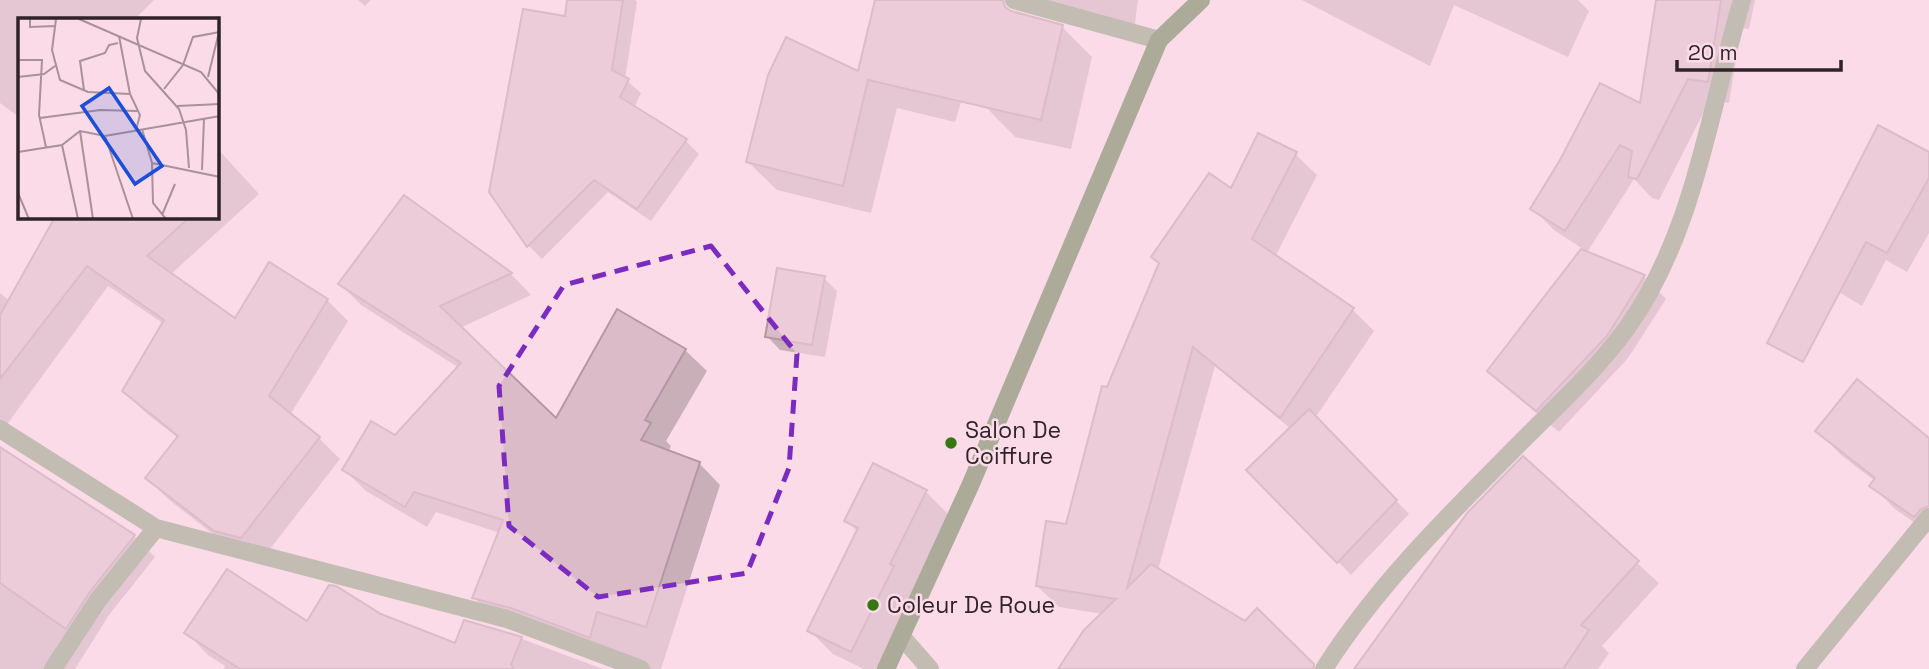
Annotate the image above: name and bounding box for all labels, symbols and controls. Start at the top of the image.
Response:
inset map [18,18,219,219]
scale bar [1677,28,1842,72]
text: 20 m [1688,39,1738,66]
place label: Salon De Coiffure [965,415,1061,471]
marker: Salon De Coiffure [943,435,959,451]
place label: Coleur De Roue [887,590,1055,620]
marker: Coleur De Roue [865,597,881,613]

